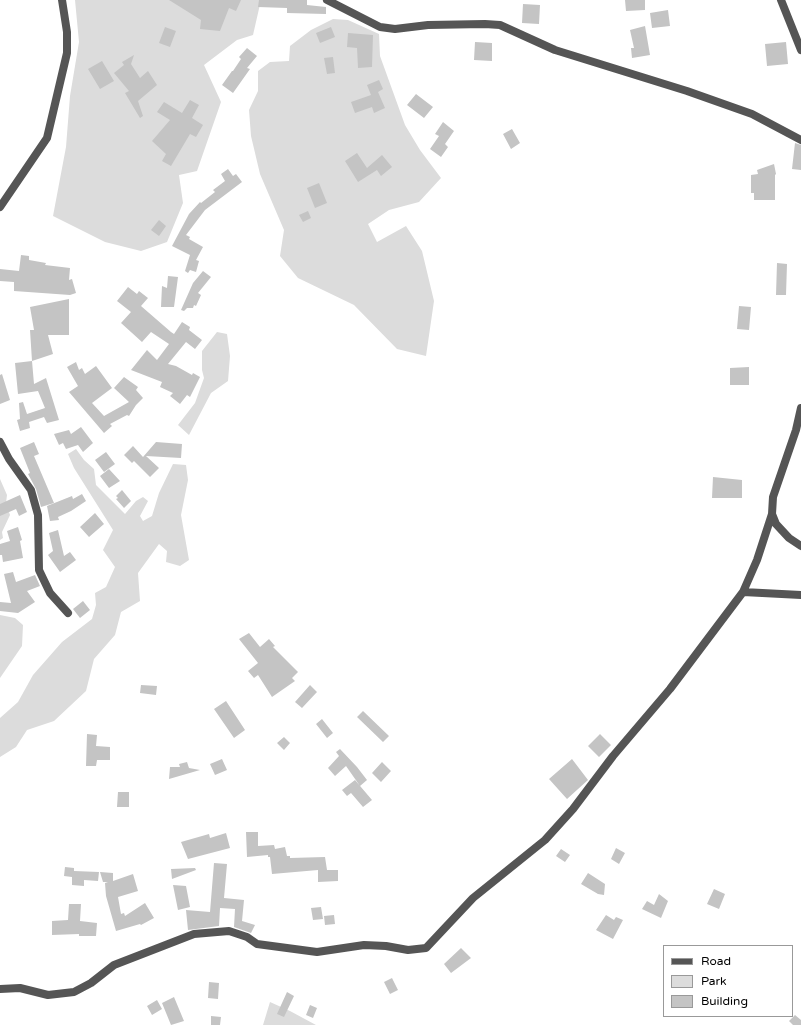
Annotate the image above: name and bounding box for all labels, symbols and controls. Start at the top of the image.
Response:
legend [663,945,793,1017]
text: Road [701,954,731,968]
text: Park [701,974,727,988]
text: Building [701,994,748,1008]

